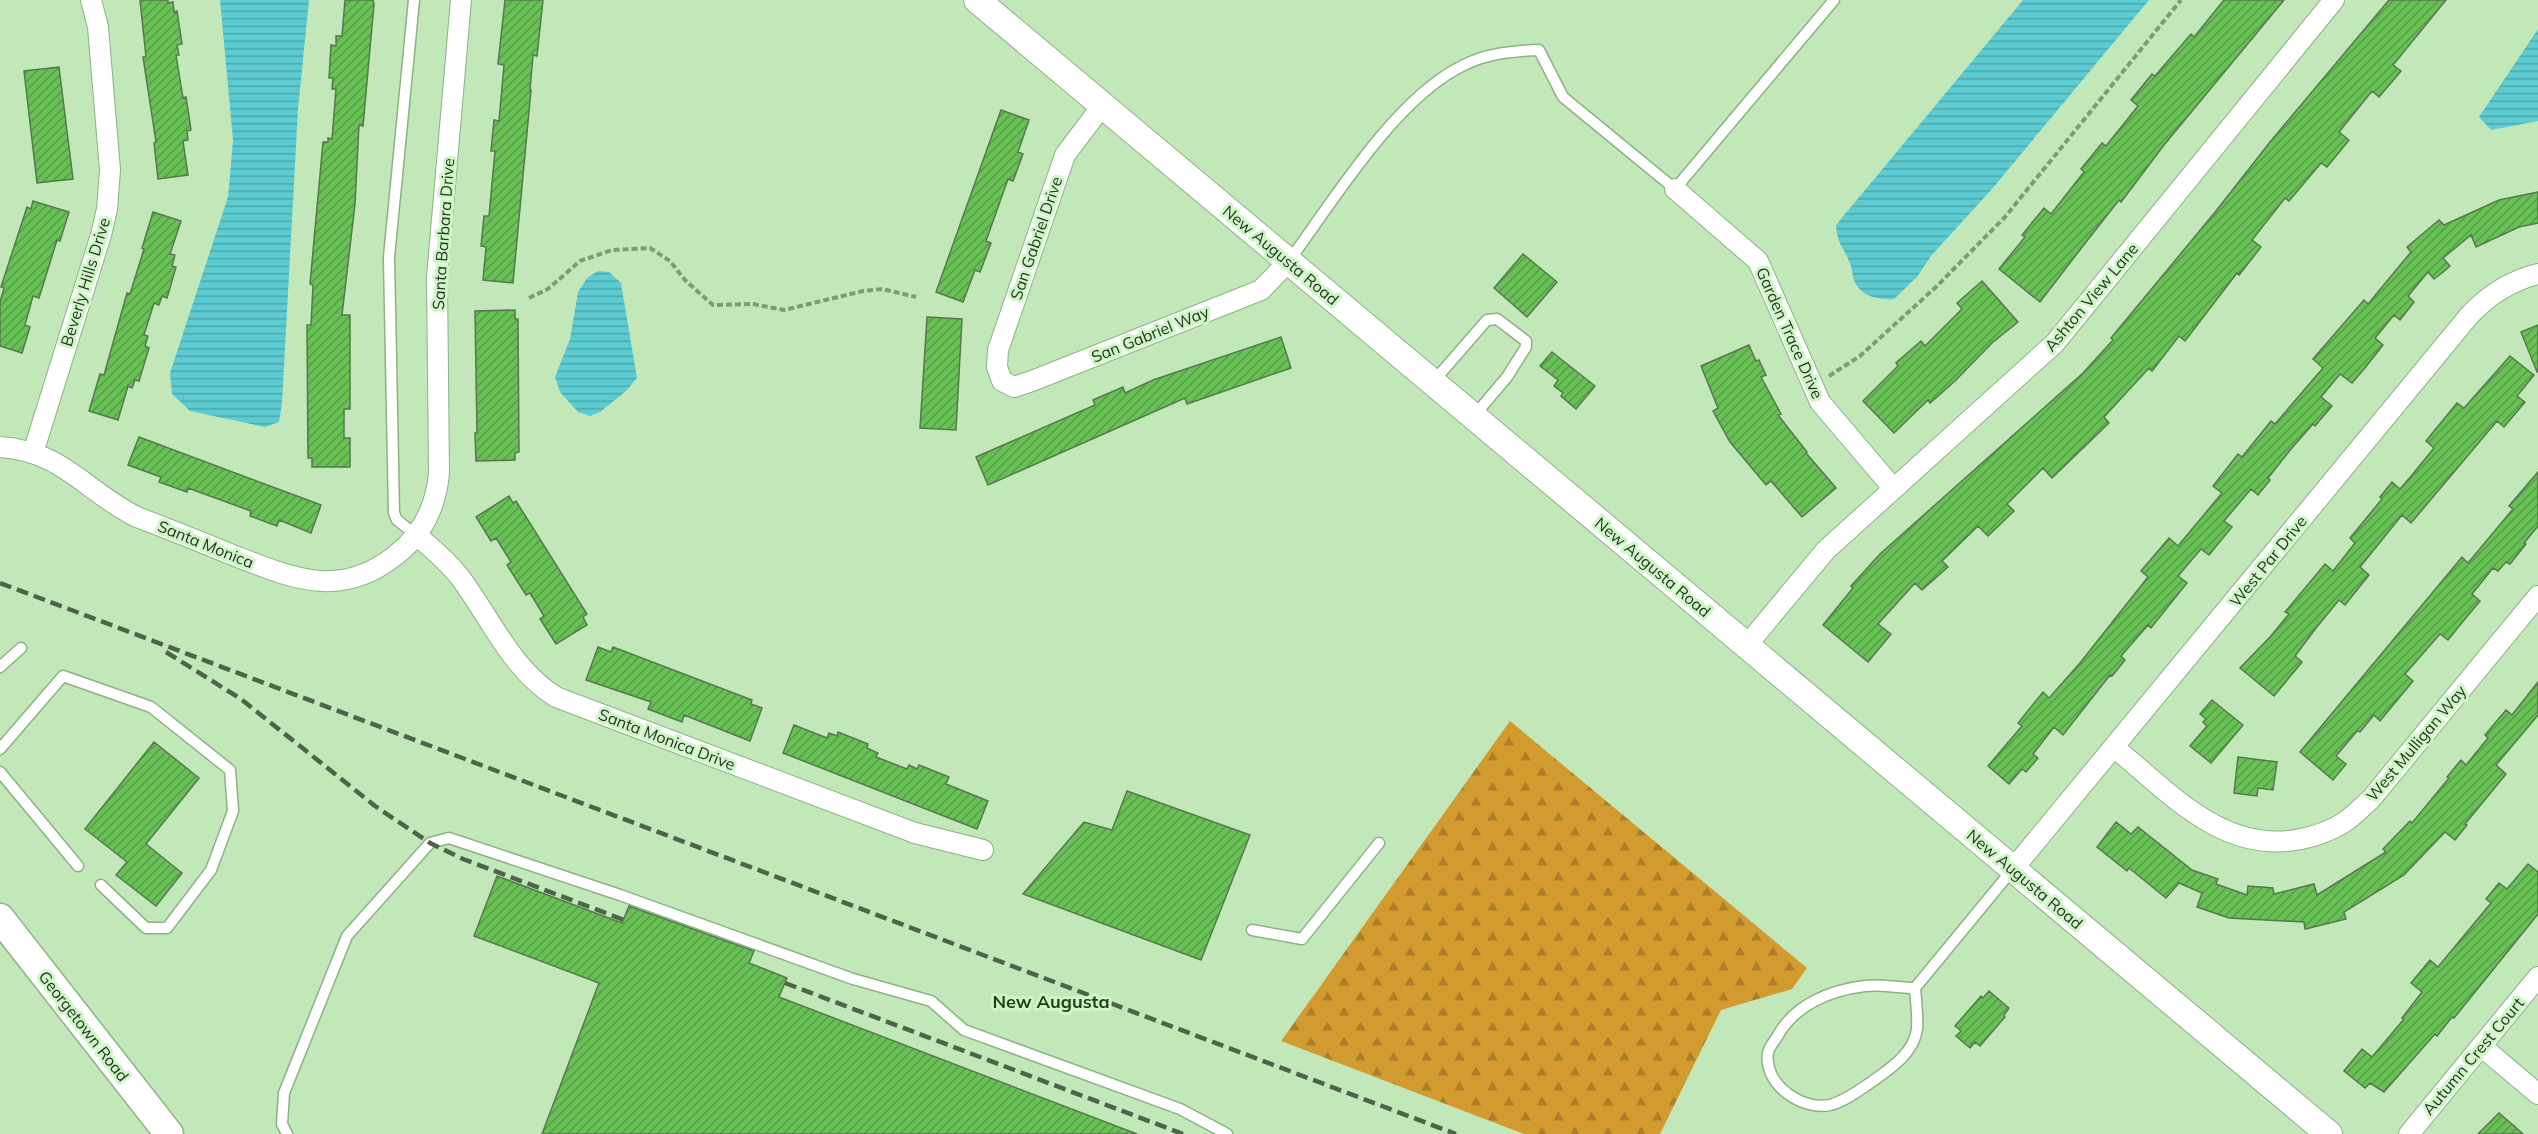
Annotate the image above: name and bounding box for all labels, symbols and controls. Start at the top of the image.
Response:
street label: Santa Barbara Drive [428,158,458,310]
street label: San Gabriel Drive [1006,174,1066,302]
street label: New Augusta Road [1219,201,1343,309]
street label: Beverly Hills Drive [56,215,114,349]
street label: Ashton View Lane [2040,239,2142,355]
street label: Garden Trace Drive [1752,264,1828,402]
street label: San Gabriel Way [1088,301,1212,367]
street label: West Par Drive [2225,511,2311,611]
street label: New Augusta Road [1591,513,1715,621]
street label: Santa Monica [155,516,257,572]
street label: West Mulligan Way [2362,681,2471,805]
street label: Santa Monica Drive [596,704,738,774]
street label: New Augusta Road [1963,825,2087,933]
street label: Georgetown Road [35,967,133,1085]
district label: New Augusta [992,990,1110,1013]
street label: Autumn Crest Court [2418,993,2528,1119]

